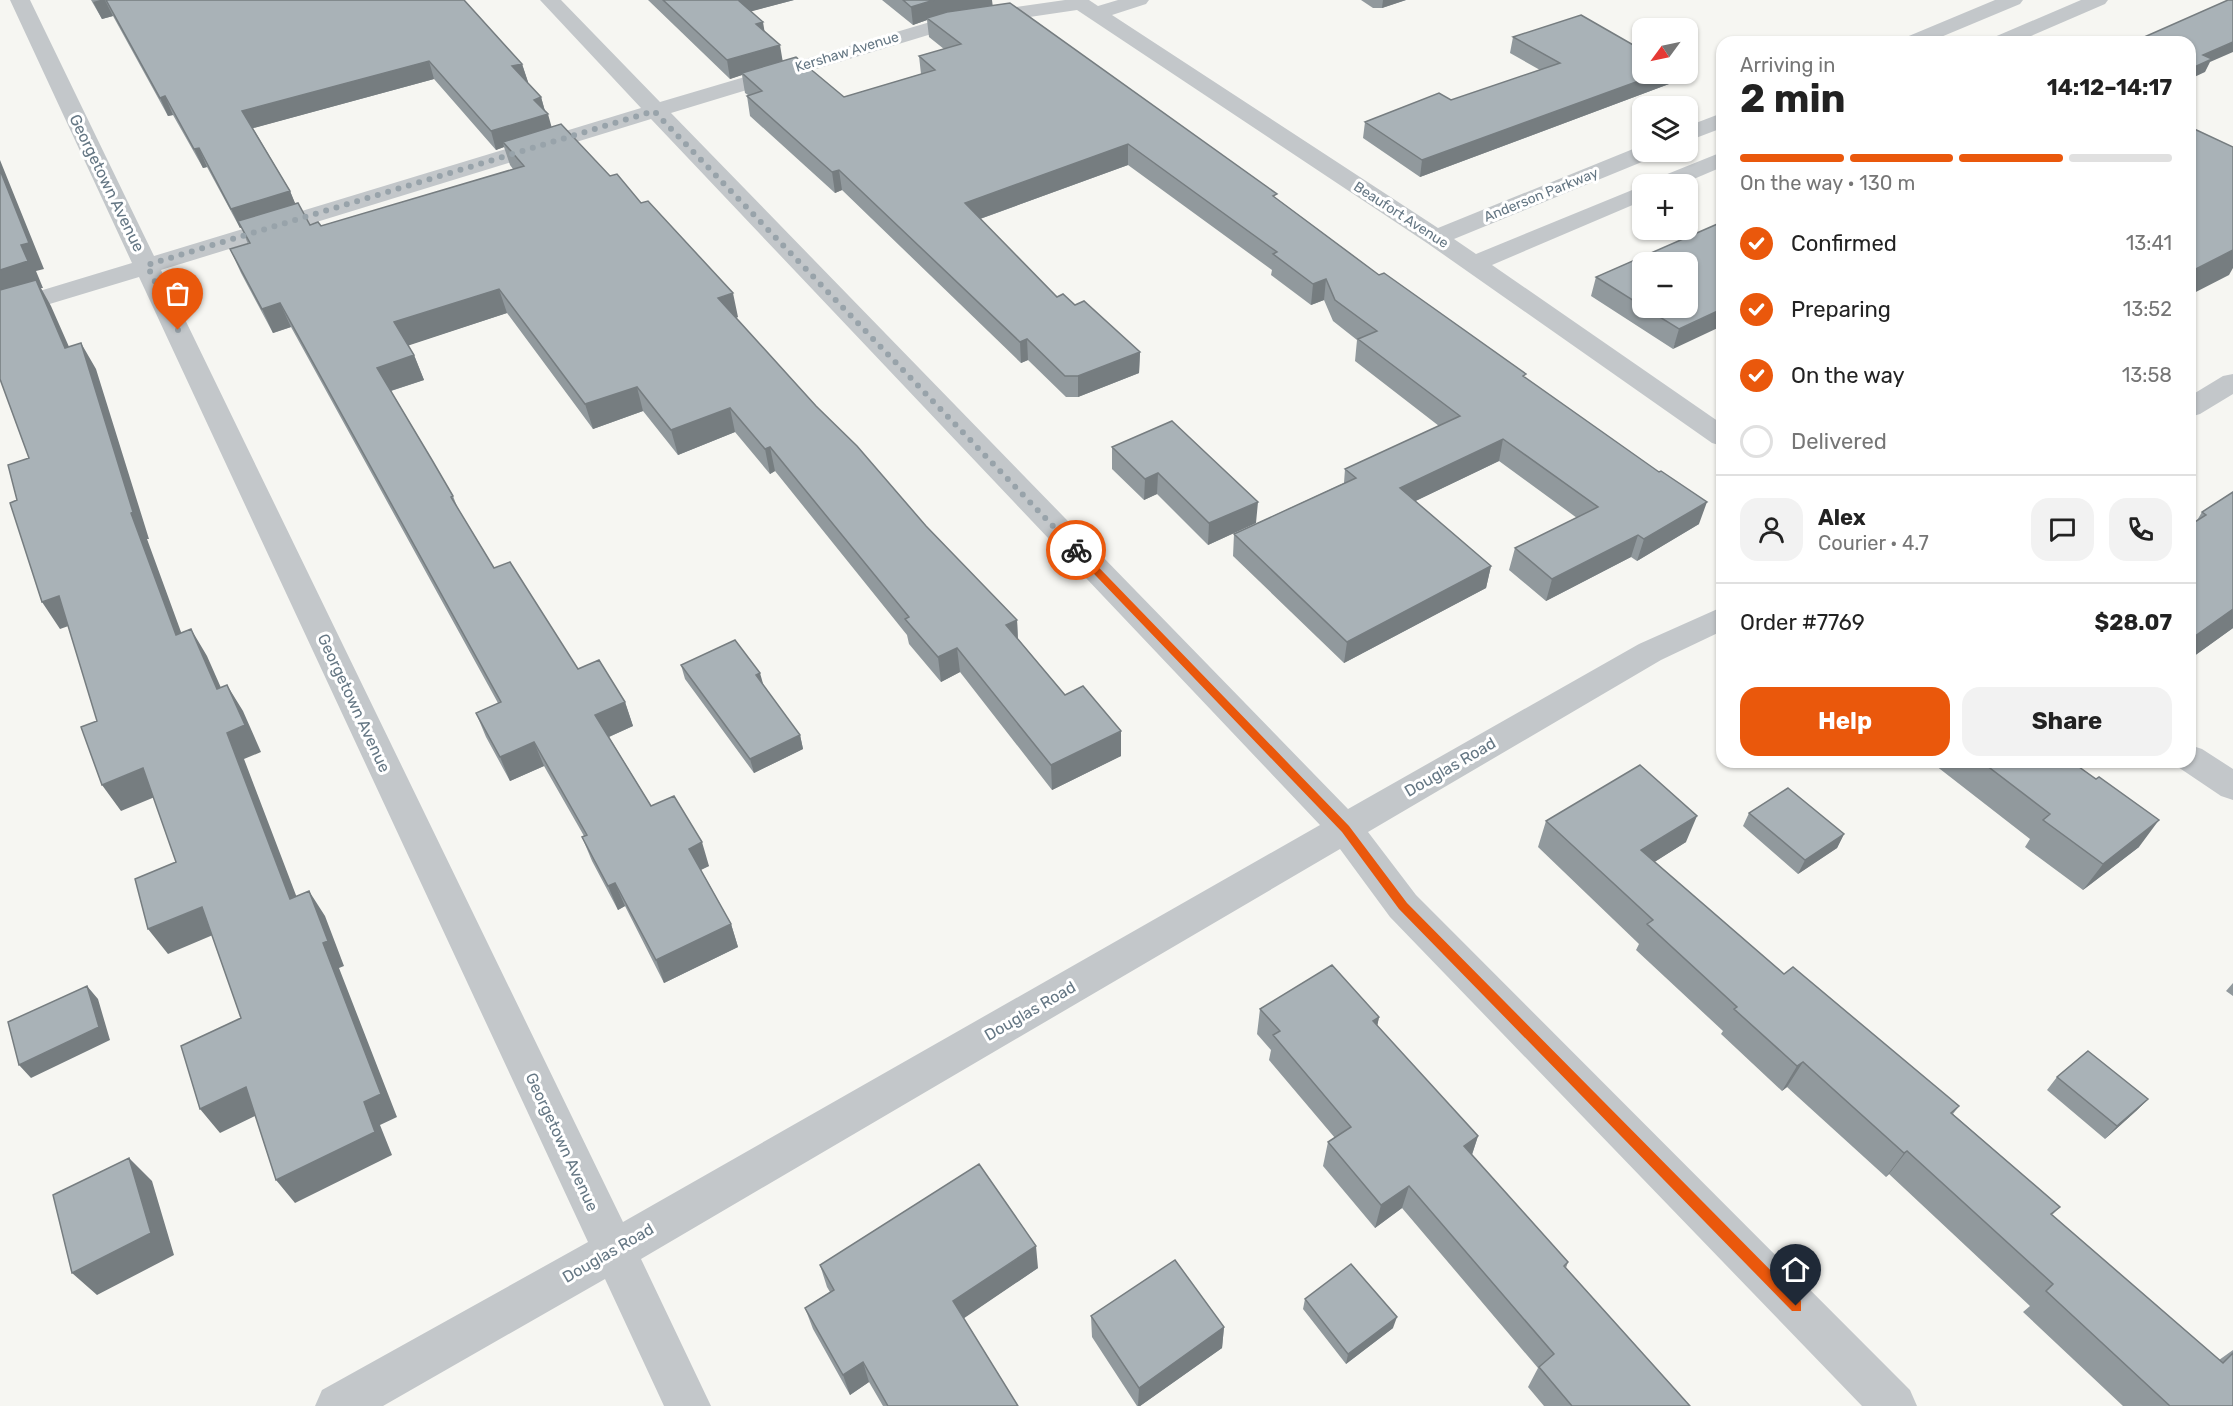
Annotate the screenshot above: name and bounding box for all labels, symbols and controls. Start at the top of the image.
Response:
north arrow [1632,18,1698,84]
map controls [1632,18,1698,318]
street label: Kershaw Avenue [793,28,901,76]
text: Arriving in [1740,53,1835,77]
text: 14:12–14:17 [2047,74,2172,101]
text: 2 min [1740,76,1846,122]
button: layers [1632,96,1698,162]
street label: Georgetown Avenue [65,111,149,255]
street label: Anderson Parkway [1481,164,1601,226]
text: On the way · 130 m [1740,171,1915,195]
button: + [1632,174,1698,240]
street label: Beaufort Avenue [1350,178,1452,252]
icon: check [1740,227,1773,260]
text: Confirmed [1791,230,1897,257]
text: 13:41 [2126,231,2172,255]
button: − [1632,252,1698,318]
pin [152,268,203,330]
icon: bag [161,277,194,310]
icon: check [1740,293,1773,326]
text: Preparing [1791,296,1891,323]
text: 13:52 [2123,297,2172,321]
icon: check [1740,359,1773,392]
text: On the way [1791,362,1905,389]
text: 13:58 [2122,363,2172,387]
text: Delivered [1791,428,1887,455]
button: person [1740,498,1803,561]
button: chat [2031,498,2094,561]
button: phone [2109,498,2172,561]
text: Alex [1818,504,1866,531]
courier [1046,520,1106,580]
text: Courier · 4.7 [1818,531,1929,555]
icon: bike [1060,534,1093,567]
text: Order #7769 [1740,609,1865,636]
text: $28.07 [2095,609,2172,636]
street label: Georgetown Avenue [314,631,394,775]
button: Help [1740,687,1950,756]
button: Share [1962,687,2172,756]
street label: Douglas Road [1401,733,1499,801]
street label: Douglas Road [981,977,1079,1045]
street label: Georgetown Avenue [522,1070,602,1214]
street label: Douglas Road [559,1219,657,1287]
pin [1770,1244,1821,1306]
icon: home [1779,1253,1812,1286]

